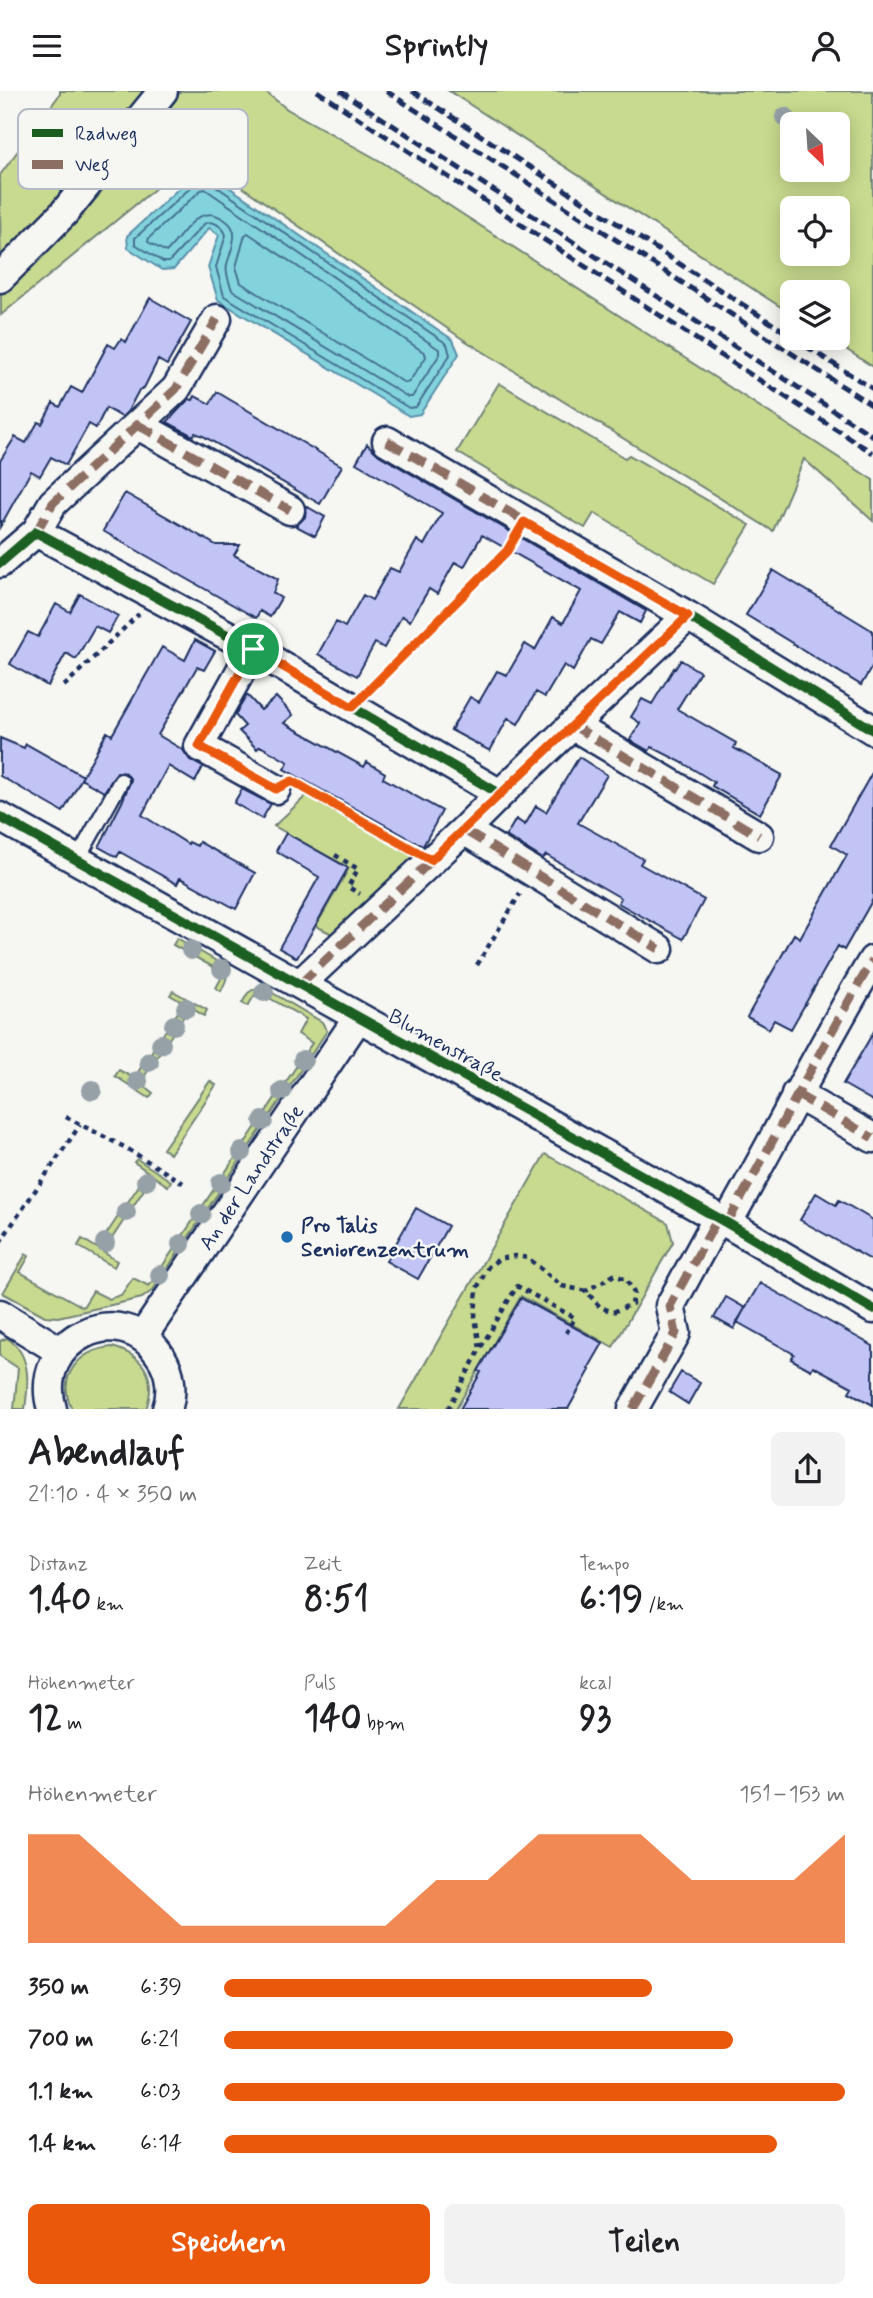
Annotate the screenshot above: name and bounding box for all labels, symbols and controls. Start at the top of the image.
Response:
text: Sprintly [385,25,488,67]
icon: menu [28,27,66,65]
icon: person [807,27,845,65]
legend [18,109,248,189]
north arrow [780,112,850,182]
map controls [780,112,850,350]
text: Radweg [75,122,137,148]
text: Weg [75,153,110,181]
button: locate [780,196,850,266]
button: layers [780,280,850,350]
pin [223,619,283,679]
icon: arrive [234,630,272,668]
street label: Blumenstraße [383,1003,508,1089]
street label: An der Landstraße [193,1099,311,1256]
place label: Pro Talis Seniorenzentrum [301,1212,469,1264]
marker: Pro Talis Seniorenzentrum [279,1229,295,1245]
text: Abendlauf [28,1429,185,1478]
button: share [771,1432,845,1506]
text: 21:10 · 4 × 350 m [28,1480,197,1510]
text: Distanz [28,1552,88,1577]
text: Zeit [304,1552,342,1577]
text: Tempo [579,1552,630,1577]
text: 1.40 [28,1577,91,1623]
text: 8:51 [304,1577,369,1623]
text: 6:19 [579,1577,643,1623]
text: km [91,1592,124,1617]
text: /km [643,1592,684,1617]
text: Höhenmeter [28,1671,134,1696]
text: Puls [304,1671,336,1696]
text: kcal [579,1671,611,1696]
text: 12 [28,1696,62,1742]
text: 140 [304,1696,362,1742]
text: 93 [579,1696,611,1742]
text: m [62,1711,82,1736]
text: bpm [362,1711,405,1736]
text: Höhenmeter [28,1780,157,1810]
text: 151–153 m [739,1780,845,1810]
text: 350 m [28,1973,89,2003]
text: 6:39 [140,1973,182,2003]
text: 700 m [28,2025,93,2055]
text: 6:21 [140,2025,179,2055]
text: 1.1 km [28,2077,93,2107]
text: 6:03 [140,2077,181,2107]
text: 1.4 km [28,2129,96,2159]
text: 6:14 [140,2129,182,2159]
button: Speichern [28,2204,430,2284]
button: Teilen [444,2204,845,2284]

